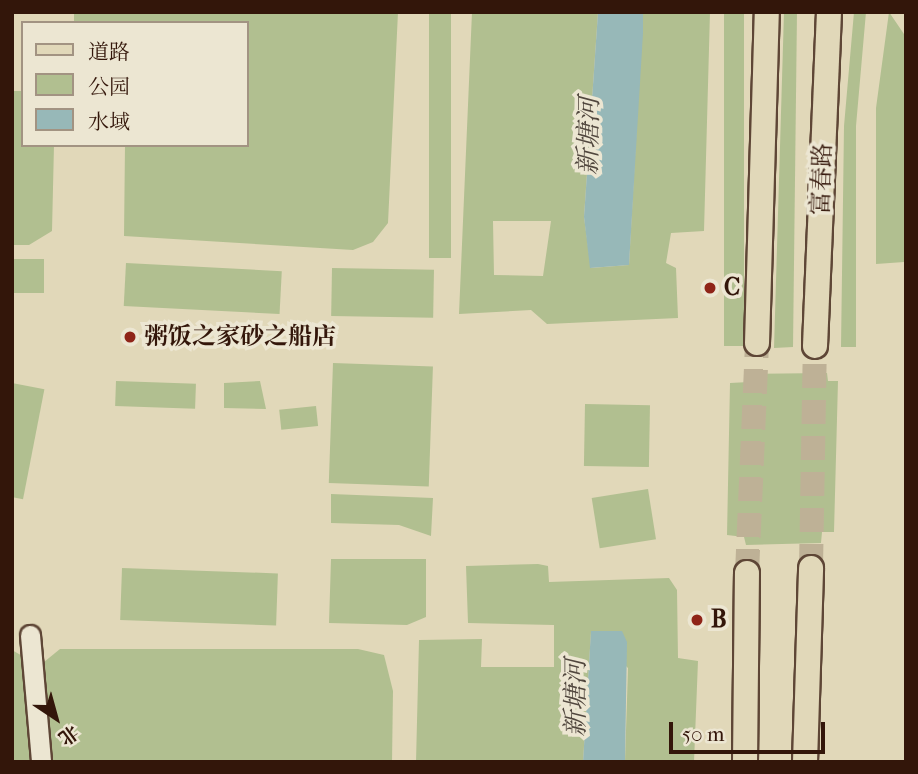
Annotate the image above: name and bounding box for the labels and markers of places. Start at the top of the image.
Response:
place label: C [724,274,740,302]
marker: C [702,280,718,296]
place label: 粥饭之家砂之船店 [144,323,336,351]
marker: 粥饭之家砂之船店 [122,329,138,345]
place label: B [711,606,727,634]
marker: B [689,612,705,628]

